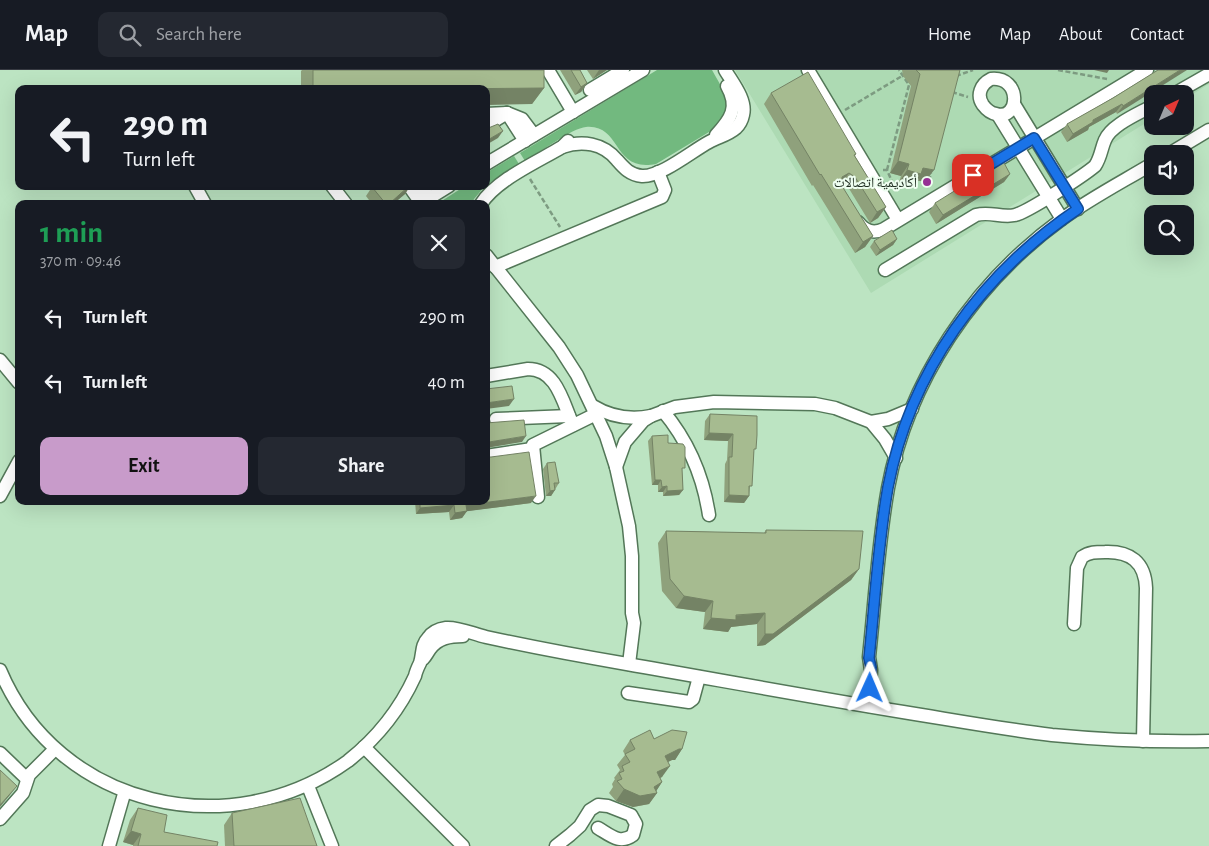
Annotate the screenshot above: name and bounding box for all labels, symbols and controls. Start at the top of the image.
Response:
search box [98,12,448,57]
icon: search [116,21,144,49]
text: Map [25,22,68,46]
text: Search here [156,25,242,44]
text: Home [928,26,971,44]
text: Map [999,26,1031,44]
text: About [1059,26,1102,44]
text: Contact [1130,26,1184,44]
north arrow [1144,85,1194,135]
map controls [1144,85,1194,255]
icon: left [40,105,105,170]
text: 290 m [123,107,208,142]
button: sound [1144,145,1194,195]
text: Turn left [123,148,195,170]
pin [952,154,994,196]
icon: arrive [959,161,987,189]
place label: أكاديمية اتصالات [834,174,917,190]
marker: أكاديمية اتصالات [921,176,933,188]
button: search [1144,205,1194,255]
button: close [413,217,465,269]
text: 1 min [40,218,103,248]
text: 370 m · 09:46 [40,253,121,269]
icon: left [40,304,68,332]
text: Turn left [83,308,147,327]
text: 290 m [419,308,465,327]
icon: left [40,369,68,397]
text: Turn left [83,373,147,392]
text: 40 m [427,373,465,392]
button: Exit [40,437,248,495]
button: Share [258,437,465,495]
position arrow [843,661,895,713]

